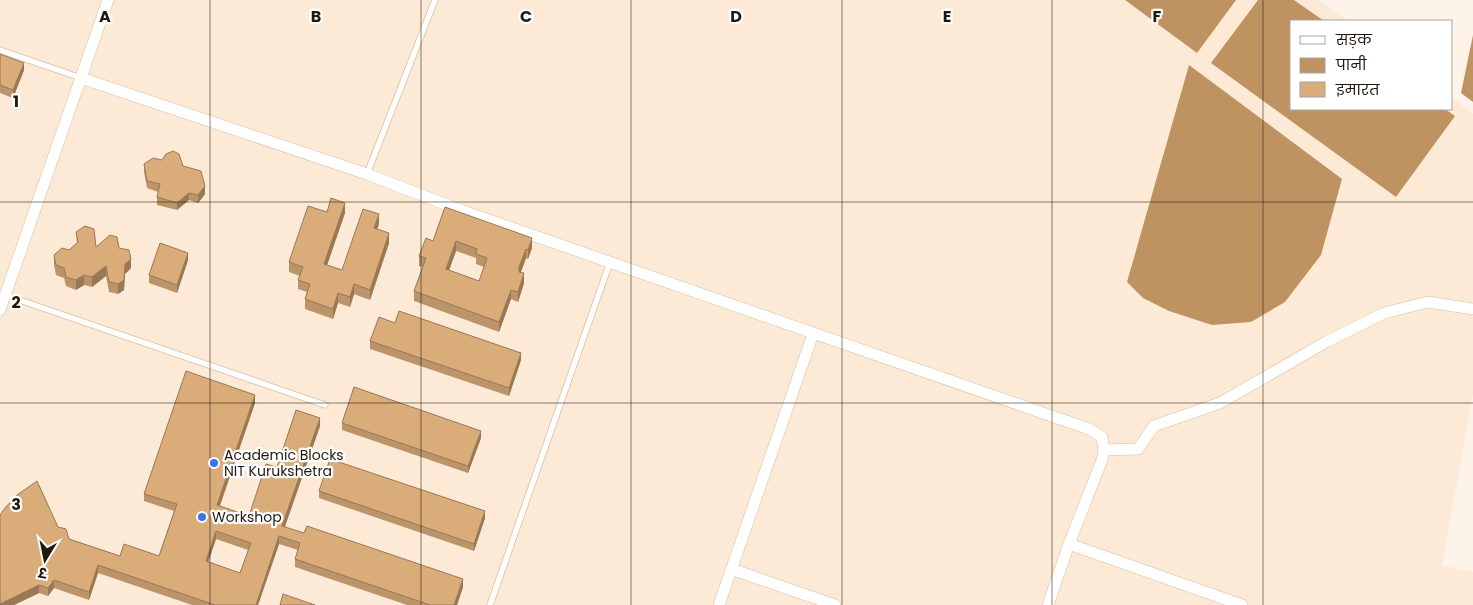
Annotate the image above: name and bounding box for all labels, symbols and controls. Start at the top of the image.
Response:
text: A [99,5,111,28]
text: B [311,5,321,28]
text: C [520,5,532,28]
text: D [730,5,742,28]
text: E [943,5,951,28]
text: F [1153,5,1162,28]
legend [1290,20,1453,110]
text: सड़क [1335,29,1373,50]
text: पानी [1335,54,1367,75]
text: इमारत [1335,79,1380,100]
text: 1 [13,90,19,113]
text: 2 [11,291,21,314]
place label: Academic Blocks NIT Kurukshetra [224,445,344,481]
marker: Academic Blocks NIT Kurukshetra [208,457,220,469]
text: 3 [11,493,21,516]
place label: Workshop [212,507,282,527]
marker: Workshop [196,511,208,523]
north arrow [20,535,70,585]
text: उ [36,562,49,584]

